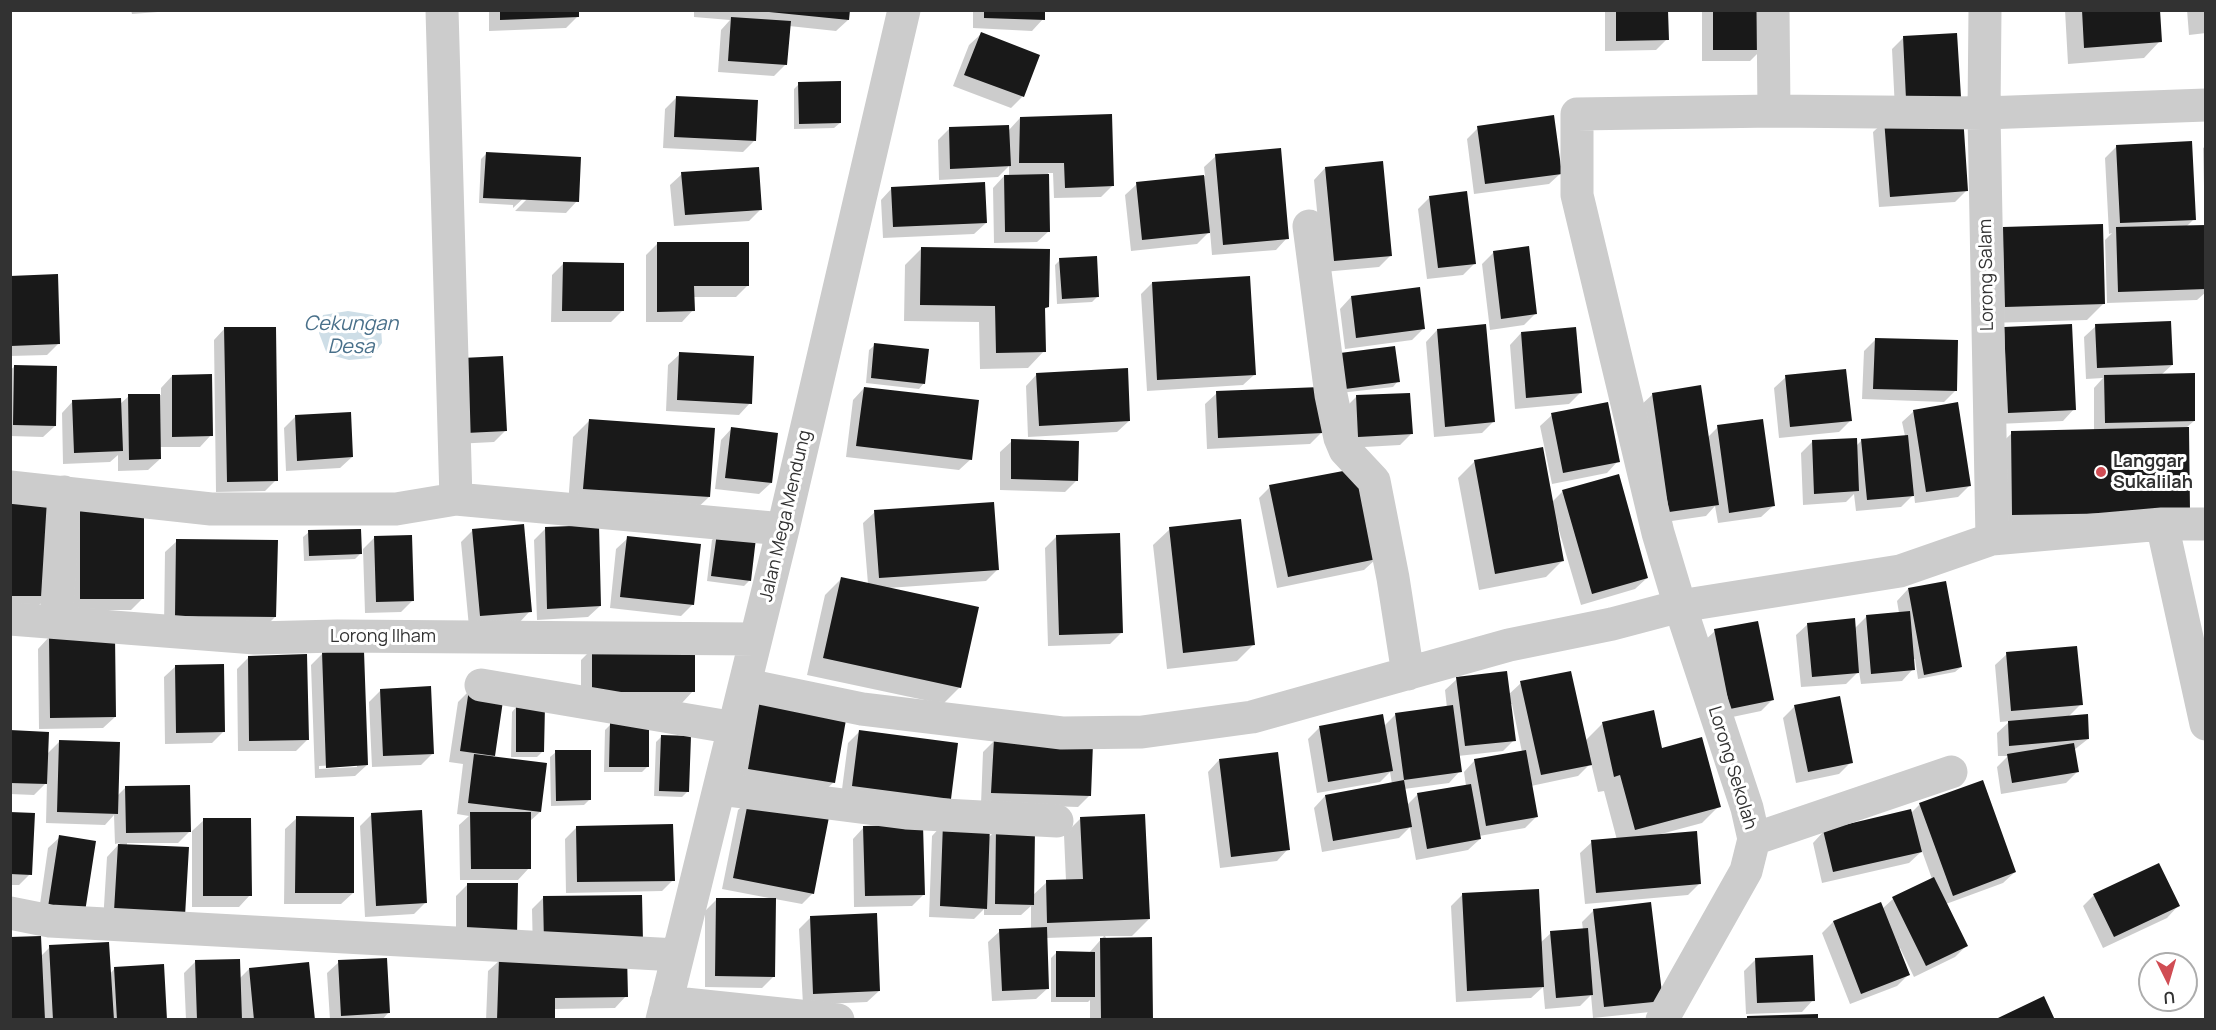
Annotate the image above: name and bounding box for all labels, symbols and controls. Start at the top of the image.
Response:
street label: Lorong Salam [1975,219,1999,331]
water label: Cekungan Desa [304,312,398,359]
street label: Jalan Mega Mendung [756,428,816,604]
place label: Langgar Sukalilah [2113,451,2193,494]
marker: Langgar Sukalilah [2094,465,2108,479]
street label: Lorong Ilham [330,626,436,648]
street label: Lorong Sekolah [1703,704,1761,832]
north arrow [2138,952,2198,1012]
text: U [2163,986,2176,1009]

